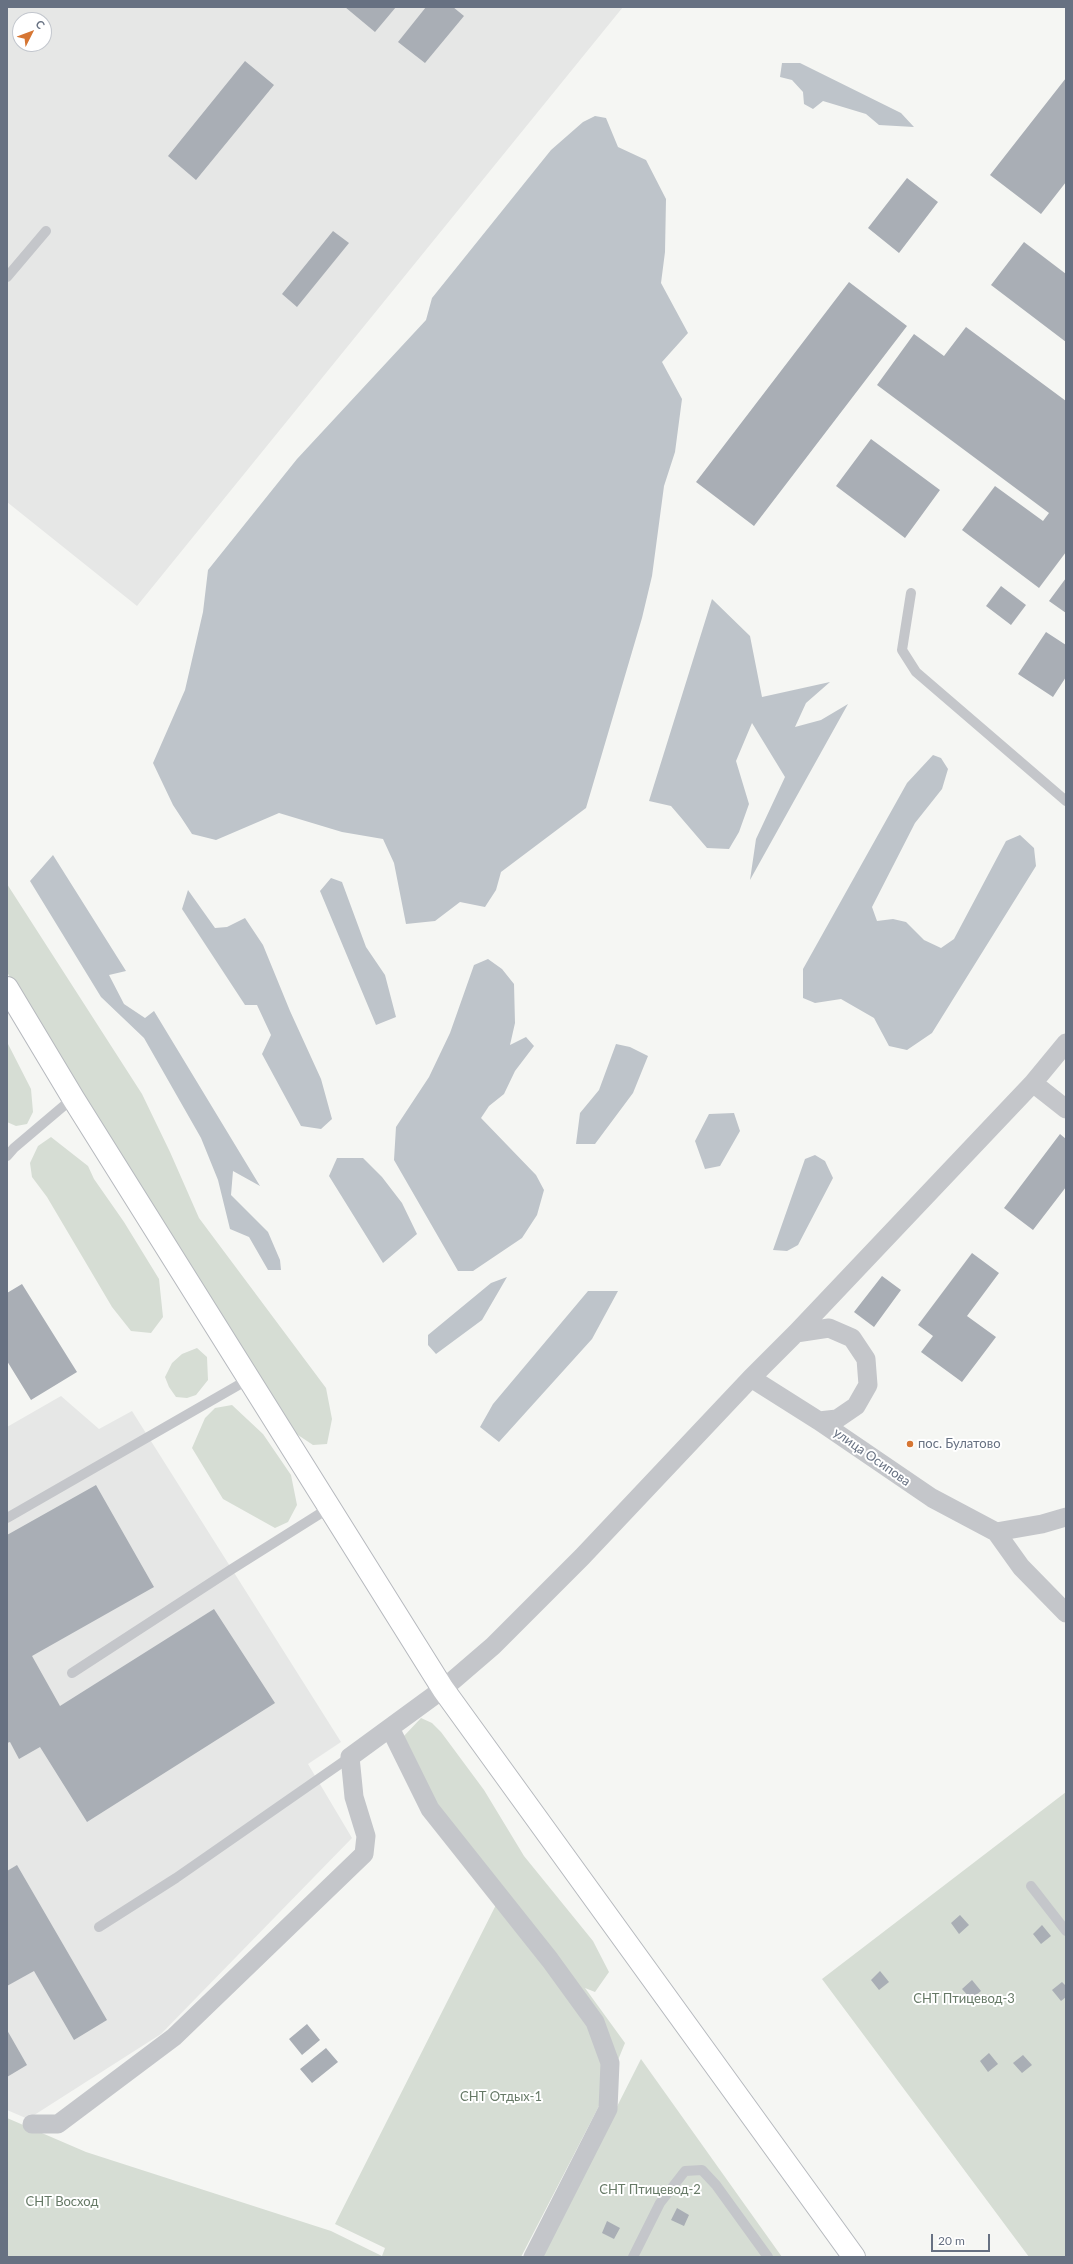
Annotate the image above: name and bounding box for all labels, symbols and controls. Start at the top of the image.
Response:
north arrow [12,12,52,52]
text: С [33,17,48,31]
street label: улица Осипова [830,1425,914,1489]
place label: пос. Булатово [918,1436,1001,1452]
marker: пос. Булатово [905,1439,915,1449]
park label: СНТ Птицевод-3 [913,1991,1015,2007]
park label: СНТ Отдых-1 [460,2089,542,2105]
park label: СНТ Птицевод-2 [599,2182,701,2198]
park label: СНТ Восход [26,2194,98,2210]
scale bar [933,2226,992,2252]
text: 20 m [938,2233,965,2248]

